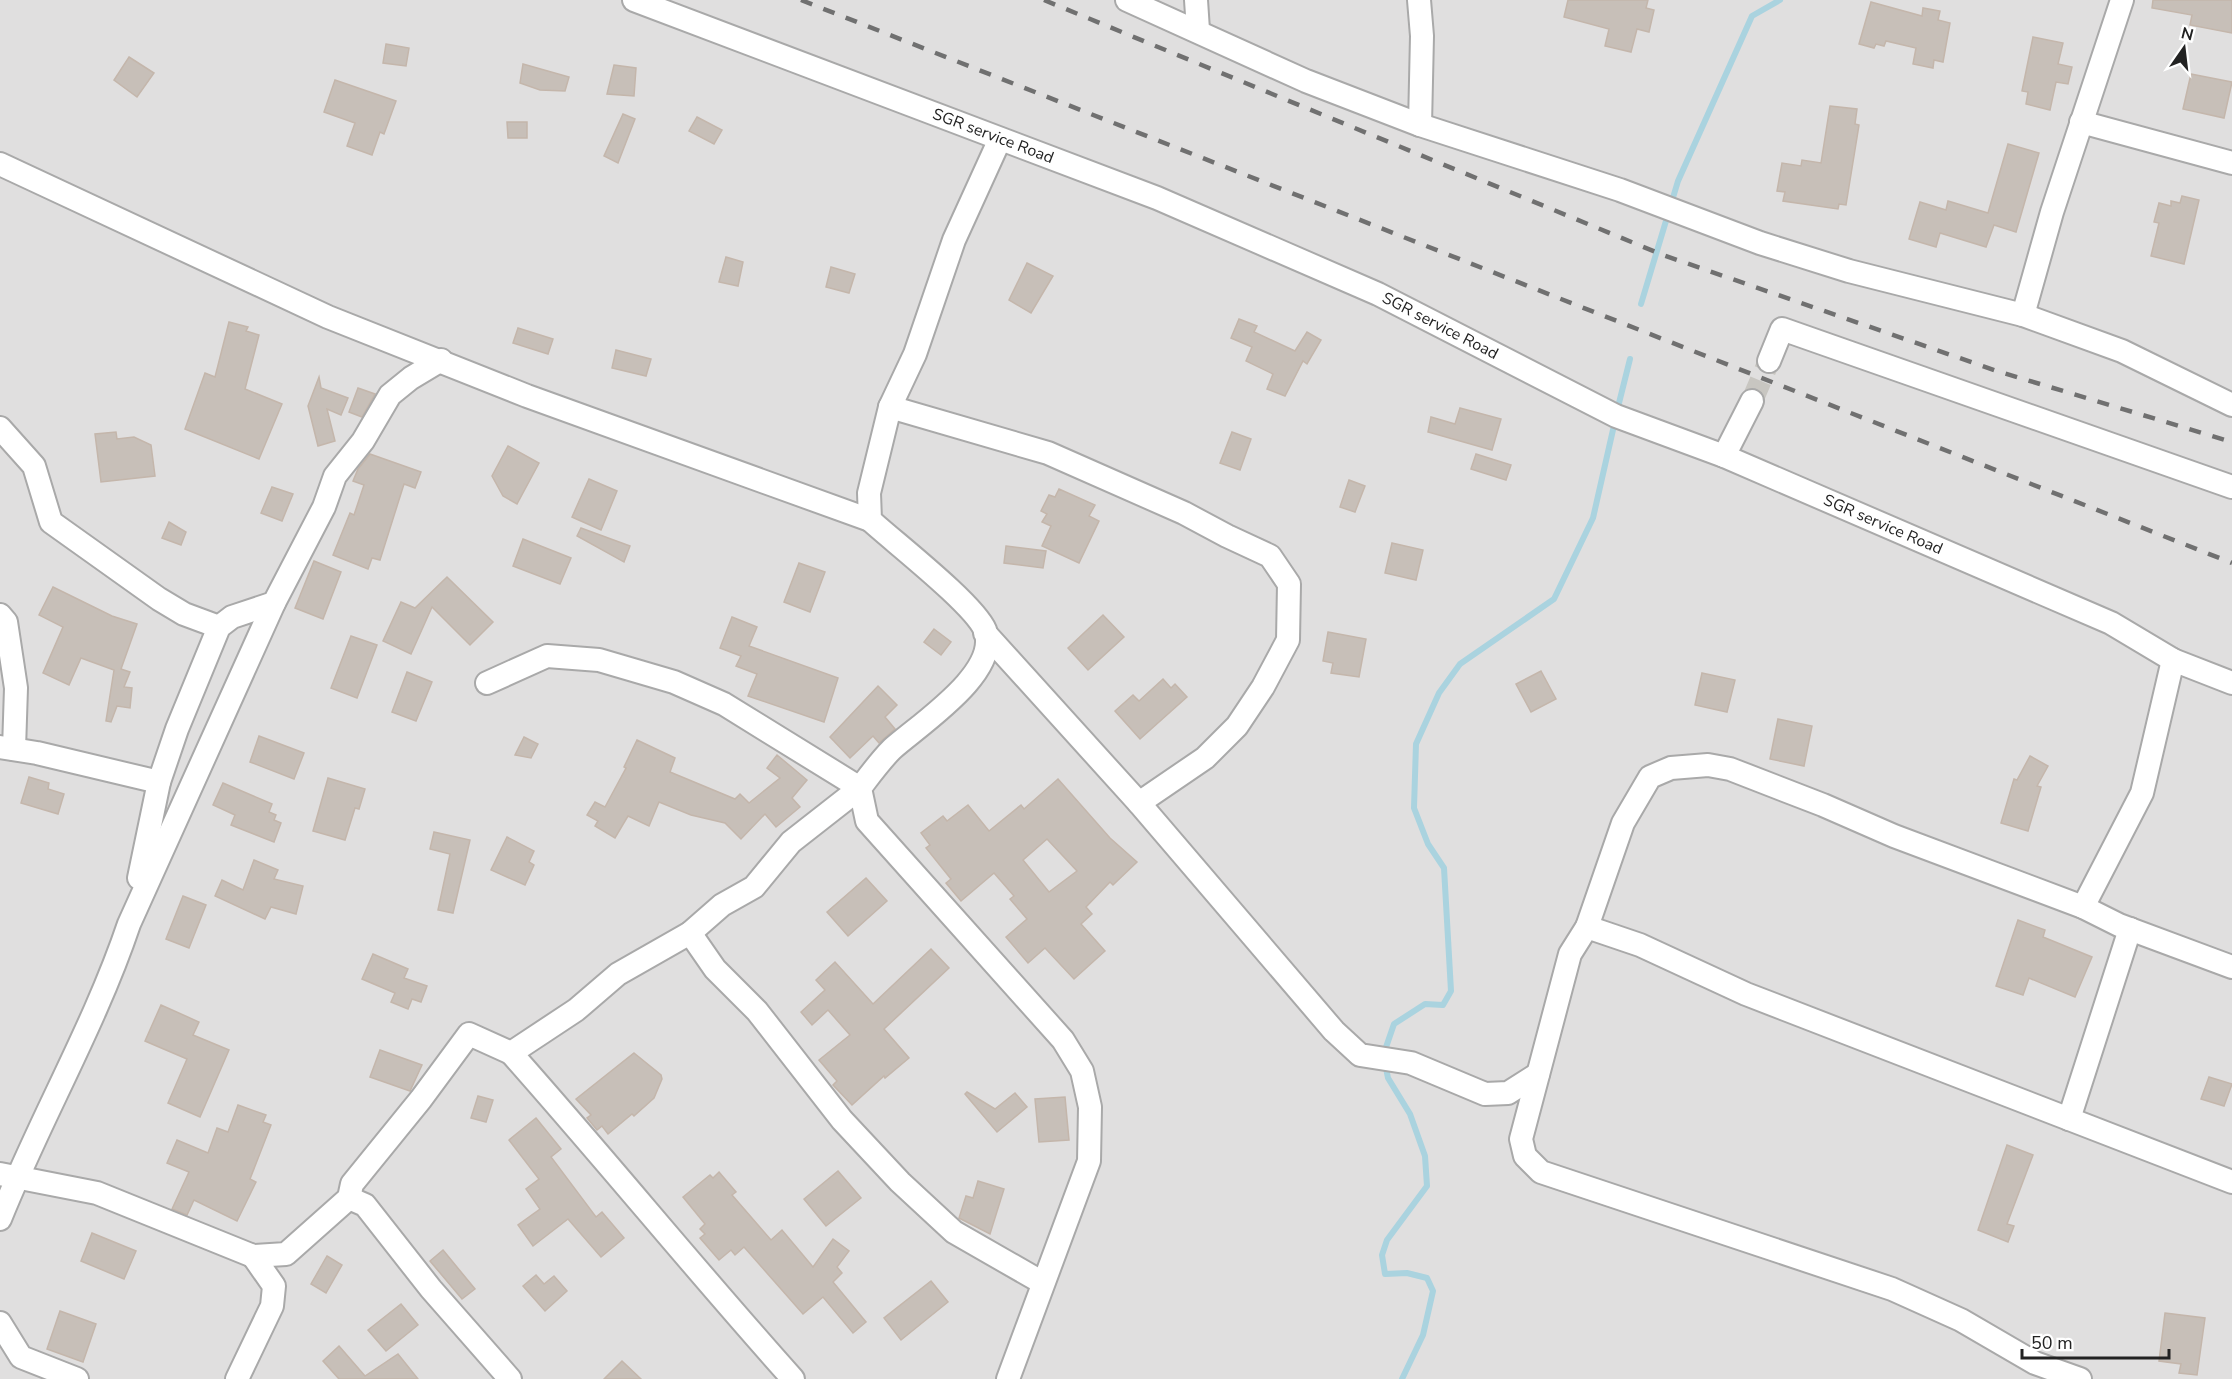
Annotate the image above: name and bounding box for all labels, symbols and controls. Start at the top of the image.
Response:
north arrow [2154,18,2214,78]
text: N [2179,22,2196,47]
street label: SGR service Road [929,103,1057,169]
street label: SGR service Road [1378,287,1502,365]
street label: SGR service Road [1820,489,1946,560]
scale bar [2022,1322,2169,1360]
text: 50 m [2031,1331,2073,1355]

